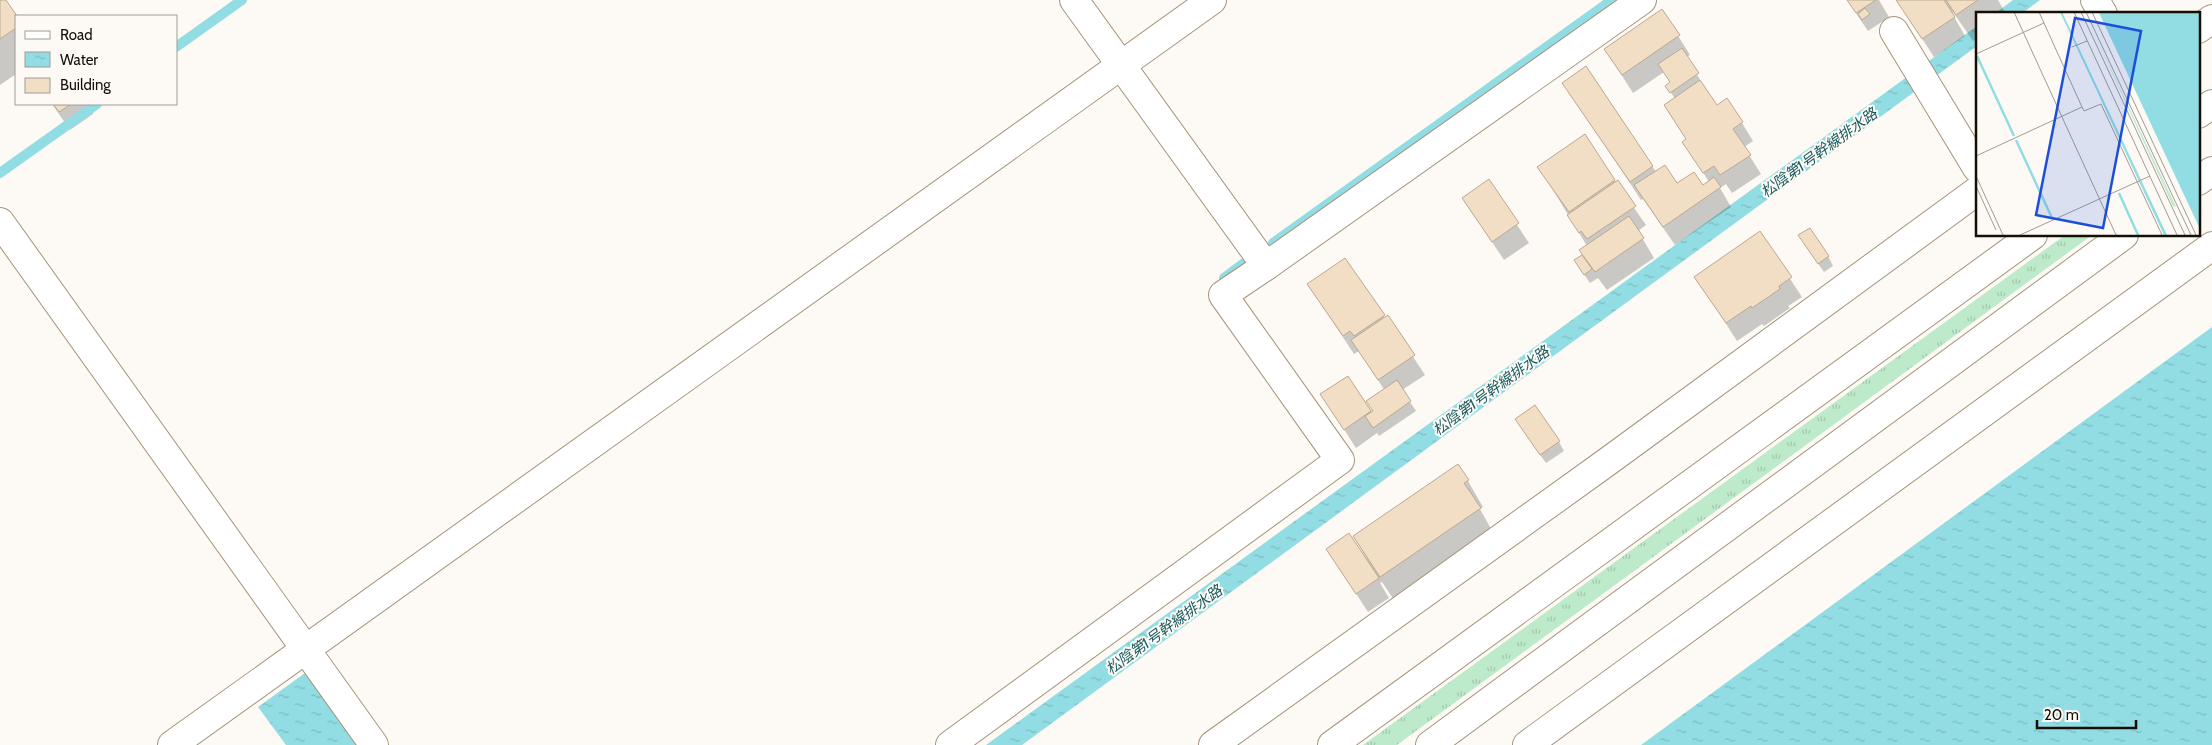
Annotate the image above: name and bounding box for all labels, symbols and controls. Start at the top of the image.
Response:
inset map [1976,12,2200,236]
legend [15,15,178,105]
text: Road [60,26,93,44]
text: Water [60,51,98,69]
text: Building [60,76,111,94]
water label: 松陰第1号幹線排水路 [1757,103,1882,201]
water label: 松陰第1号幹線排水路 [1429,341,1554,439]
water label: 松陰第1号幹線排水路 [1102,580,1227,678]
scale bar [2037,698,2136,730]
text: 20 m [2044,706,2079,724]

